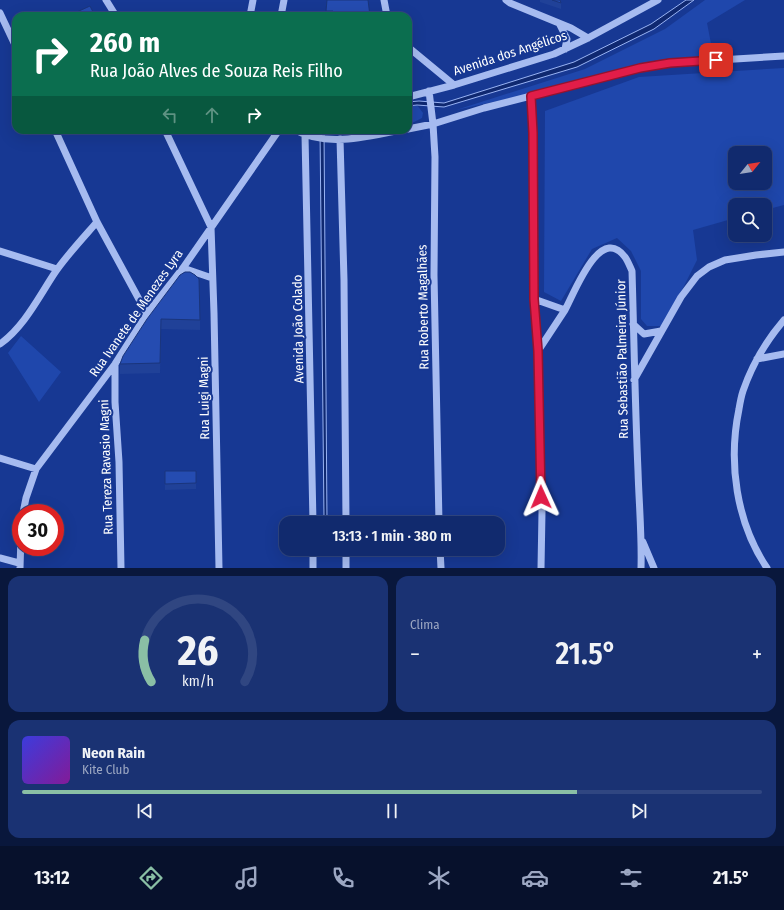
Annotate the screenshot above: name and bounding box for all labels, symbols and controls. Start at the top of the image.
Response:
text: 260 m [90,26,160,59]
street label: Avenida dos Angélicos [451,27,569,78]
icon: right [24,28,76,80]
pin [699,43,733,77]
icon: arrive [705,49,727,71]
text: Rua João Alves de Souza Reis Filho [90,60,343,82]
icon: left [159,104,181,126]
icon: ahead [201,104,223,126]
icon: right [243,104,265,126]
north arrow [728,146,772,190]
map controls [728,146,772,242]
button: search [728,198,772,242]
street label: Rua Roberto Magalhães [414,244,432,370]
street label: Rua Ivanete de Menezes Lyra [86,246,186,380]
street label: Avenida João Colado [290,274,306,384]
street label: Rua Sebastião Palmeira Júnior [613,279,631,439]
street label: Rua Luigi Magni [196,356,212,440]
street label: Rua Tereza Ravasio Magni [96,399,116,535]
position arrow [520,476,562,518]
speed limit sign: 30 [12,504,64,556]
text: 13:13 · 1 min · 380 m [332,527,452,545]
text: Clima [410,617,440,632]
text: 26 [176,626,219,676]
text: 21.5° [555,636,616,672]
text: − [410,641,420,668]
text: + [752,641,762,668]
text: km/h [182,673,214,690]
text: Neon Rain [82,744,145,762]
text: Kite Club [82,762,129,777]
icon: previous [134,800,156,822]
icon: pause [381,800,403,822]
icon: next [628,800,650,822]
icon: directions [137,864,165,892]
icon: music [233,864,261,892]
icon: phone [329,864,357,892]
icon: climate [425,864,453,892]
icon: car [521,864,549,892]
icon: filters [617,864,645,892]
text: 13:12 [34,867,70,889]
text: 21.5° [713,867,750,889]

